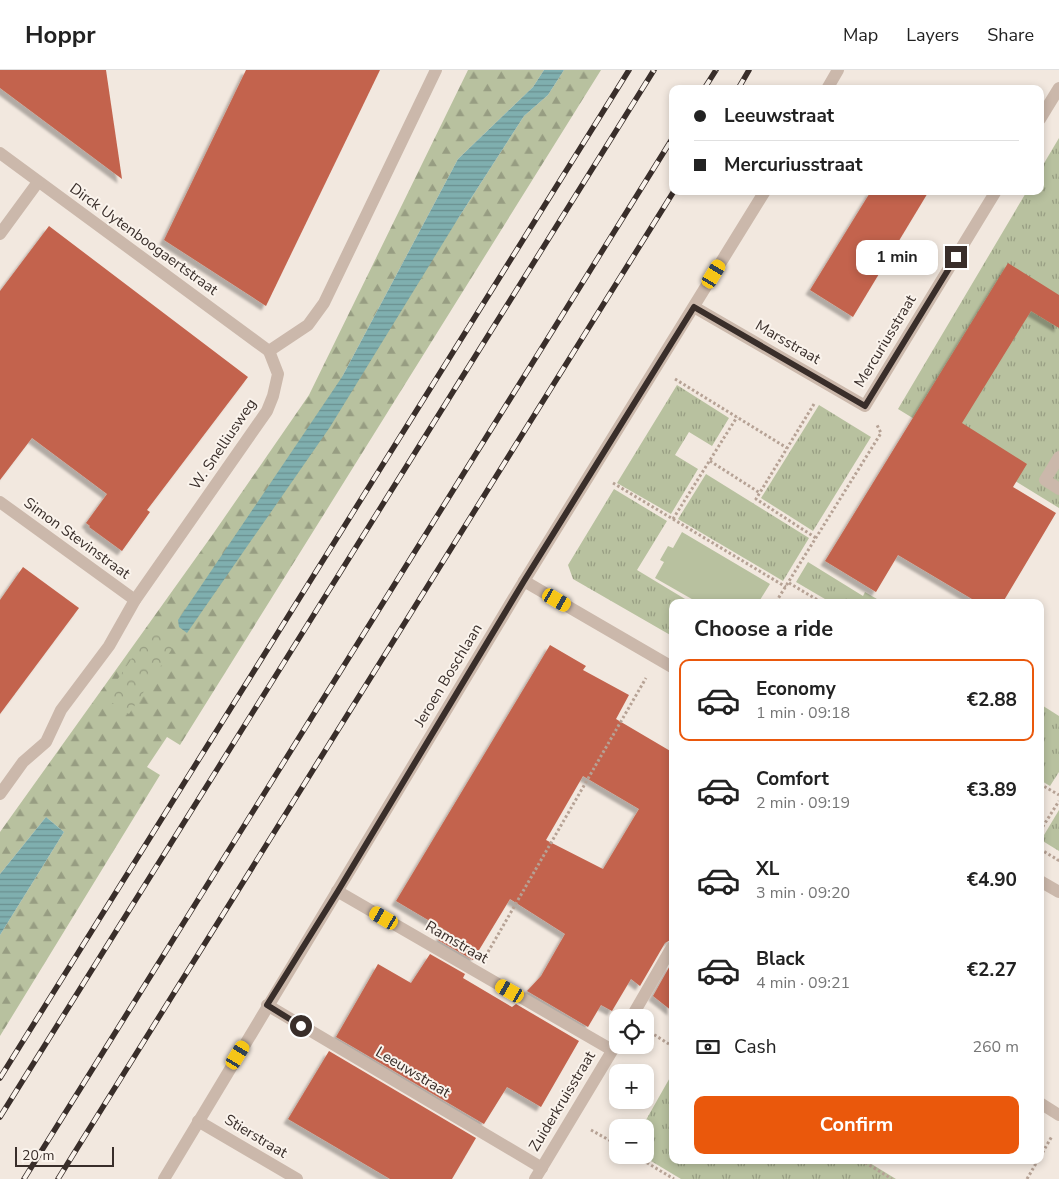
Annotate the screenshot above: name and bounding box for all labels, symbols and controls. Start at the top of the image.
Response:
text: Hoppr [25,19,96,51]
text: Map [843,23,878,47]
text: Layers [906,23,959,47]
text: Share [987,23,1034,47]
text: Leeuwstraat [724,103,834,129]
text: Mercuriusstraat [724,152,863,178]
street label: Dirck Uytenboogaertstraat [66,178,223,300]
callout: 1 min [856,240,938,274]
text: 1 min [876,246,918,268]
route end [945,246,967,268]
car [699,257,728,291]
street label: Mercuriusstraat [849,290,921,391]
street label: Marsstraat [752,315,825,369]
street label: W. Snelliusweg [185,395,261,493]
street label: Simon Stevinstraat [20,493,135,584]
car [540,586,573,614]
text: Choose a ride [694,614,833,644]
street label: Jeroen Boschlaan [409,620,487,731]
text: Economy [756,676,836,702]
icon: car [696,678,741,723]
text: €2.88 [967,687,1017,713]
text: 1 min · 09:18 [756,702,850,724]
text: Comfort [756,766,829,792]
icon: car [696,768,741,813]
text: €3.89 [967,777,1017,803]
text: 2 min · 09:19 [756,792,850,814]
text: XL [756,856,779,882]
icon: car [696,858,741,903]
text: €4.90 [967,867,1017,893]
text: 3 min · 09:20 [756,882,850,904]
car [367,904,400,932]
street label: Ramstraat [422,916,493,968]
text: Black [756,946,805,972]
icon: car [696,948,741,993]
text: €2.27 [967,957,1017,983]
text: 4 min · 09:21 [756,972,850,994]
car [493,977,526,1005]
map controls [609,1009,654,1164]
button: locate [609,1009,654,1054]
route start [290,1015,312,1037]
icon: cash [694,1033,722,1061]
text: Cash [734,1034,776,1060]
text: 260 m [972,1036,1019,1058]
car [223,1038,252,1072]
street label: Leeuwstraat [372,1042,455,1103]
street label: Zuiderkruisstraat [524,1047,600,1155]
button: + [609,1064,654,1109]
button: Confirm [694,1096,1019,1154]
street label: Stierstraat [221,1109,292,1163]
button: − [609,1119,654,1164]
scale bar [15,1144,114,1167]
text: 20 m [22,1146,54,1165]

